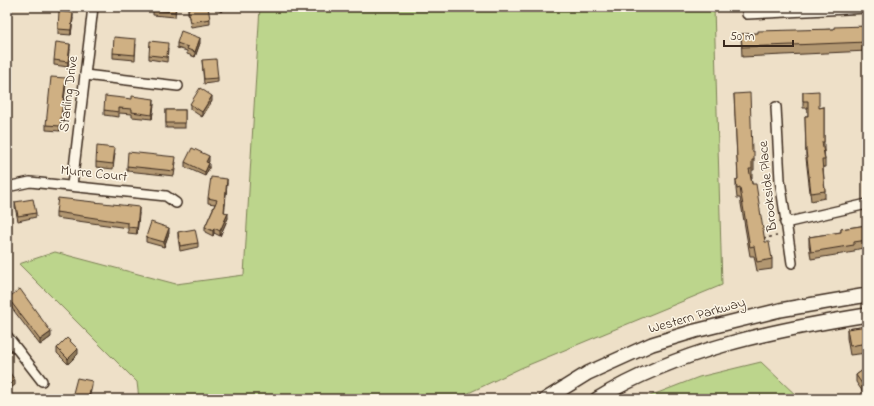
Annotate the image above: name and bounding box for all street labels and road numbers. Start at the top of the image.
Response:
street label: Starling Drive [54,54,85,133]
street label: Brookside Place [753,139,783,233]
street label: Murre Court [60,160,129,188]
street label: Western Parkway [646,292,748,341]

